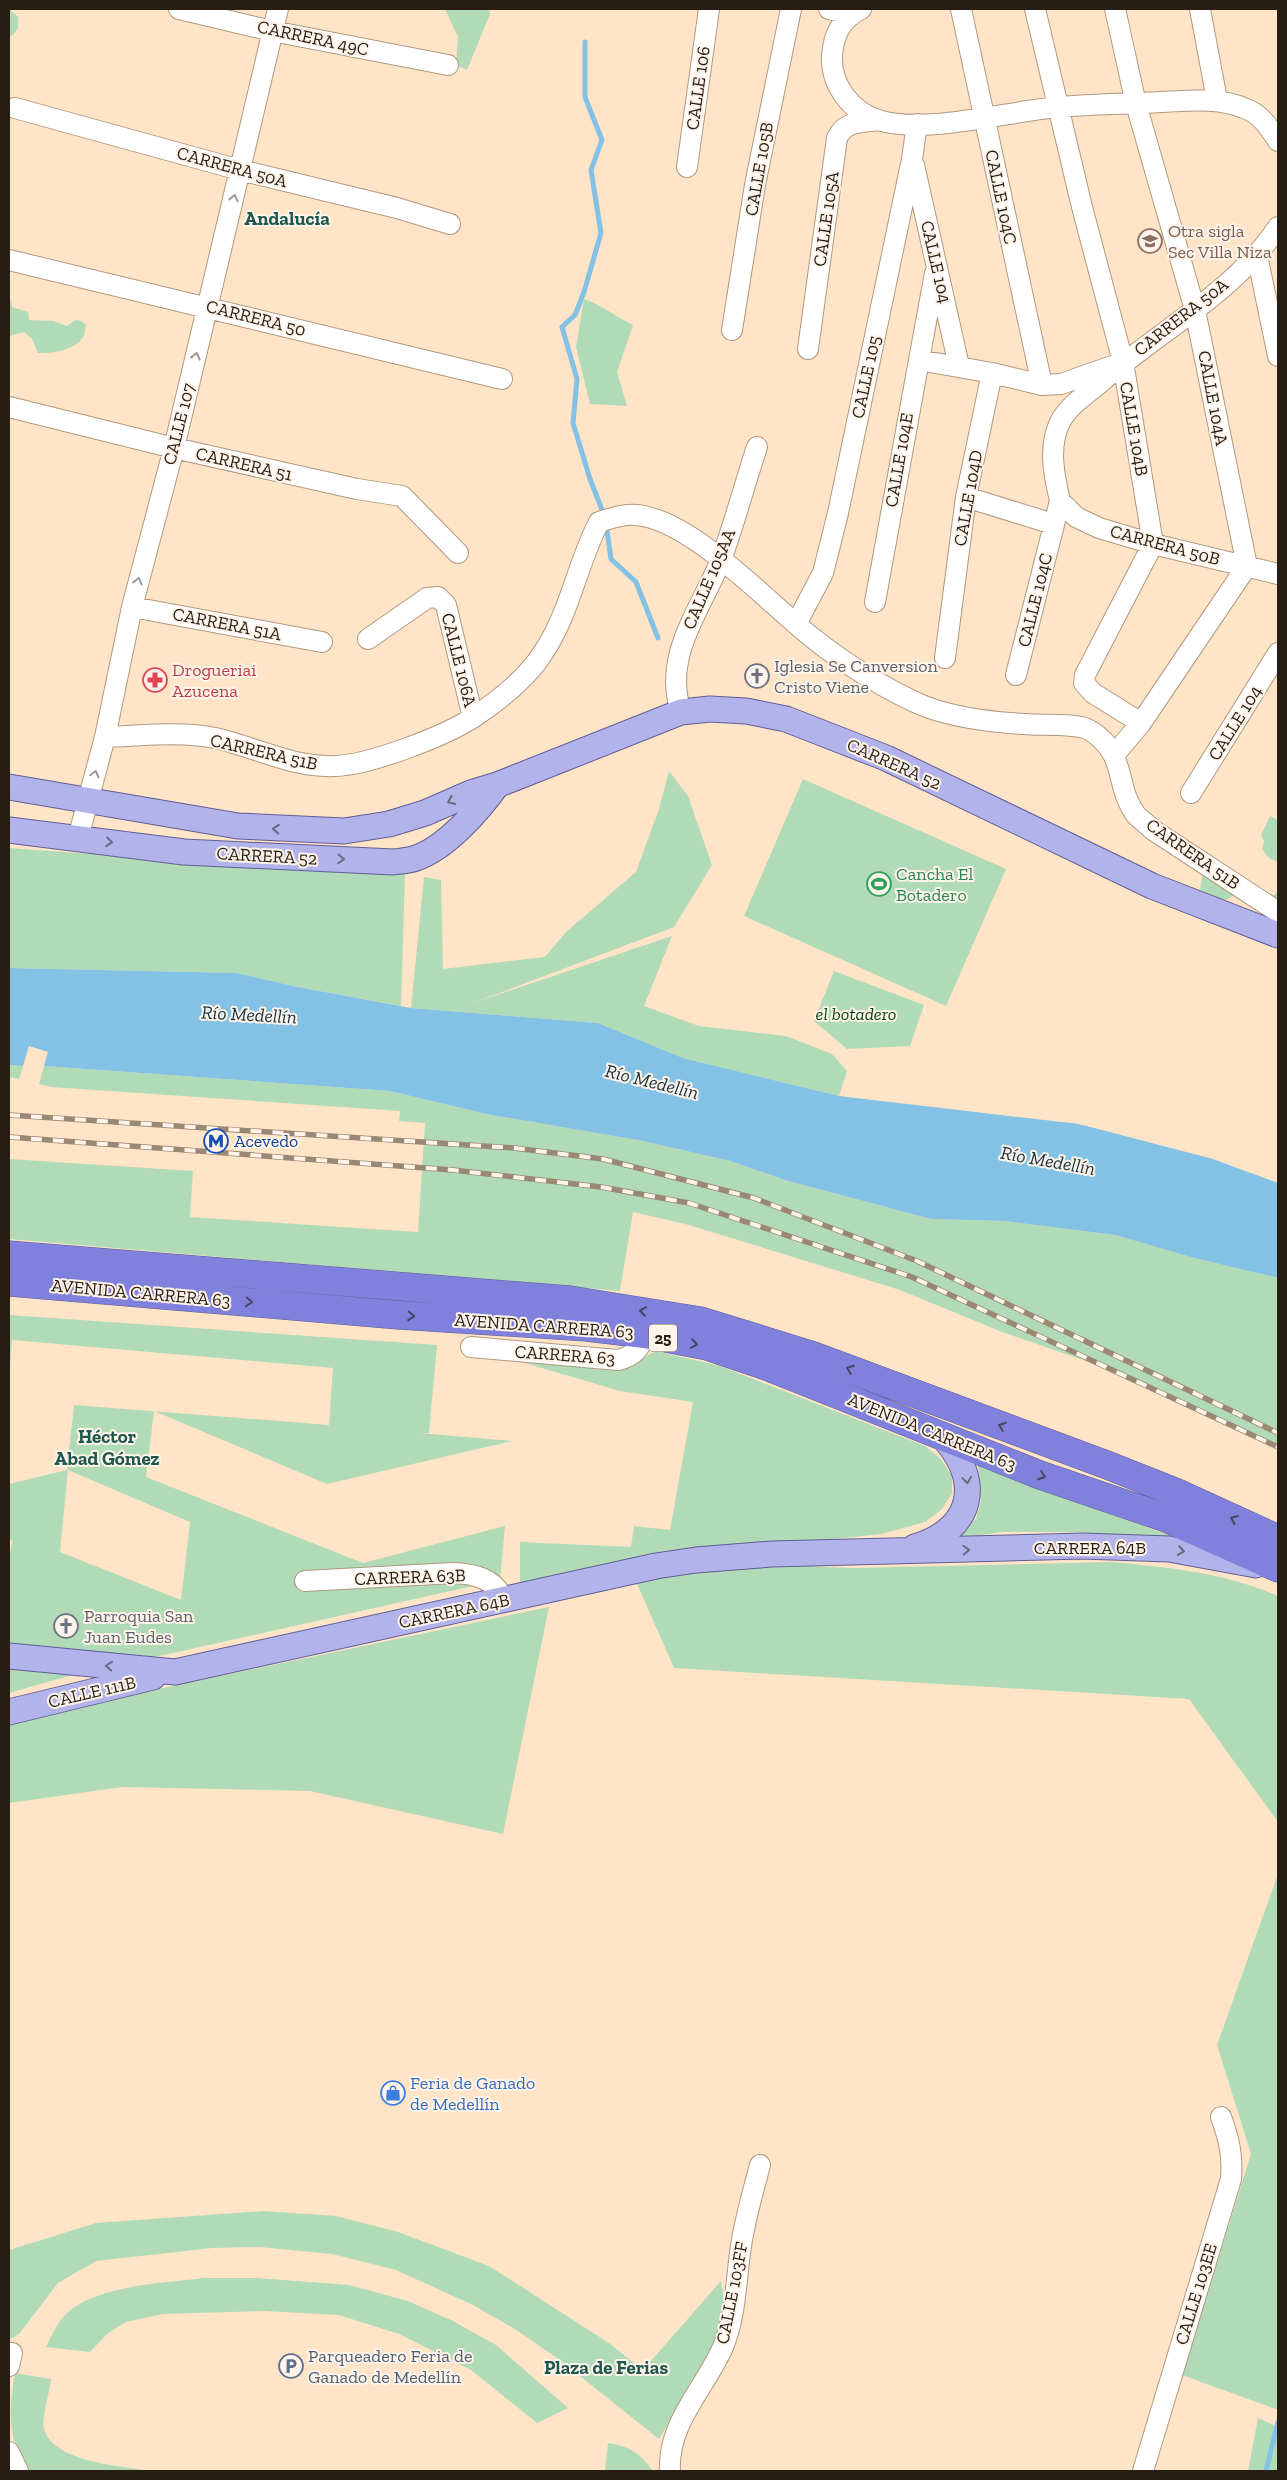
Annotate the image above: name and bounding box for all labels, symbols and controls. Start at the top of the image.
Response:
street label: CARRERA 49C [255,15,371,61]
street label: CALLE 106 [681,45,715,131]
street label: CALLE 105B [740,120,778,218]
street label: CARRERA 50A [174,142,290,192]
street label: CALLE 104C [980,148,1022,246]
street label: CALLE 105A [808,170,844,268]
one-way arrow [228,194,239,203]
district label: Andalucía [244,207,330,230]
street label: CALLE 104 [916,218,956,306]
place label: Otra sigla Sec Villa Niza [1168,220,1272,263]
school or university icon: Otra sigla Sec Villa Niza [1137,228,1163,254]
street label: CARRERA 50A [1130,273,1233,361]
street label: CARRERA 50 [204,295,308,341]
street label: CALLE 105 [846,334,886,420]
street label: CALLE 104A [1193,349,1233,448]
one-way arrow [190,352,201,361]
street label: CALLE 107 [158,380,200,467]
street label: CALLE 104B [1115,380,1153,478]
street label: CALLE 104E [880,411,918,509]
street label: CARRERA 51 [194,442,295,486]
street label: CALLE 104D [949,448,987,548]
street label: CARRERA 50B [1108,520,1222,570]
street label: CALLE 105AA [678,525,740,633]
street label: CALLE 104C [1013,551,1057,649]
one-way arrow [132,577,143,586]
street label: CARRERA 51A [171,603,283,645]
street label: CALLE 106A [437,611,481,710]
place label: Iglesia Se Canversion Cristo Viene [774,655,939,698]
place label: Drogueriai Azucena [172,659,256,702]
church icon: Iglesia Se Canversion Cristo Viene [744,663,770,689]
pharmacy icon: Drogueriai Azucena [142,667,168,693]
street label: CALLE 104 [1203,681,1267,765]
street label: CARRERA 51B [208,729,320,775]
street label: CARRERA 52 [843,733,945,795]
one-way arrow [89,770,100,778]
one-way arrow [447,795,456,806]
street label: CARRERA 51B [1142,814,1244,894]
one-way arrow [272,824,280,835]
one-way arrow [106,836,114,847]
street label: CARRERA 52 [216,842,318,870]
one-way arrow [337,854,345,865]
place label: Cancha El Botadero [896,863,973,906]
sports icon: Cancha El Botadero [866,871,892,897]
water label: Río Medellín [201,1001,297,1028]
park label: el botadero [816,1003,896,1025]
water label: Río Medellín [603,1059,701,1104]
metro station icon: Acevedo [203,1128,229,1154]
place label: Acevedo [234,1130,298,1152]
water label: Río Medellín [999,1141,1097,1180]
street label: AVENIDA CARRERA 63 [50,1274,232,1312]
one-way arrow [245,1297,253,1308]
one-way arrow [639,1306,648,1316]
street label: AVENIDA CARRERA 63 [454,1309,635,1343]
one-way arrow [407,1311,415,1322]
road number: 25 [649,1325,677,1352]
one-way arrow [690,1338,699,1348]
street label: CARRERA 63 [514,1341,616,1369]
one-way arrow [846,1365,855,1375]
street label: AVENIDA CARRERA 63 [845,1388,1020,1476]
one-way arrow [998,1422,1007,1432]
district label: Héctor Abad Gómez [54,1425,160,1470]
one-way arrow [1038,1470,1046,1480]
one-way arrow [961,1477,972,1485]
one-way arrow [1230,1515,1239,1525]
street label: CARRERA 64B [1034,1537,1146,1559]
one-way arrow [963,1545,971,1555]
one-way arrow [1177,1545,1185,1556]
street label: CARRERA 63B [354,1564,466,1590]
street label: CARRERA 64B [397,1589,511,1633]
place label: Parroquia San Juan Eudes [84,1605,194,1648]
church icon: Parroquia San Juan Eudes [53,1613,79,1639]
one-way arrow [104,1661,112,1672]
street label: CALLE 111B [46,1671,138,1713]
place label: Feria de Ganado de Medellín [410,2072,535,2115]
shop icon: Feria de Ganado de Medellín [380,2080,406,2106]
street label: CALLE 103FF [711,2240,753,2346]
street label: CALLE 103EE [1170,2241,1222,2347]
place label: Parqueadero Feria de Ganado de Medellín [308,2345,472,2388]
parking icon: Parqueadero Feria de Ganado de Medellín [278,2353,304,2379]
district label: Plaza de Ferias [544,2356,668,2379]

